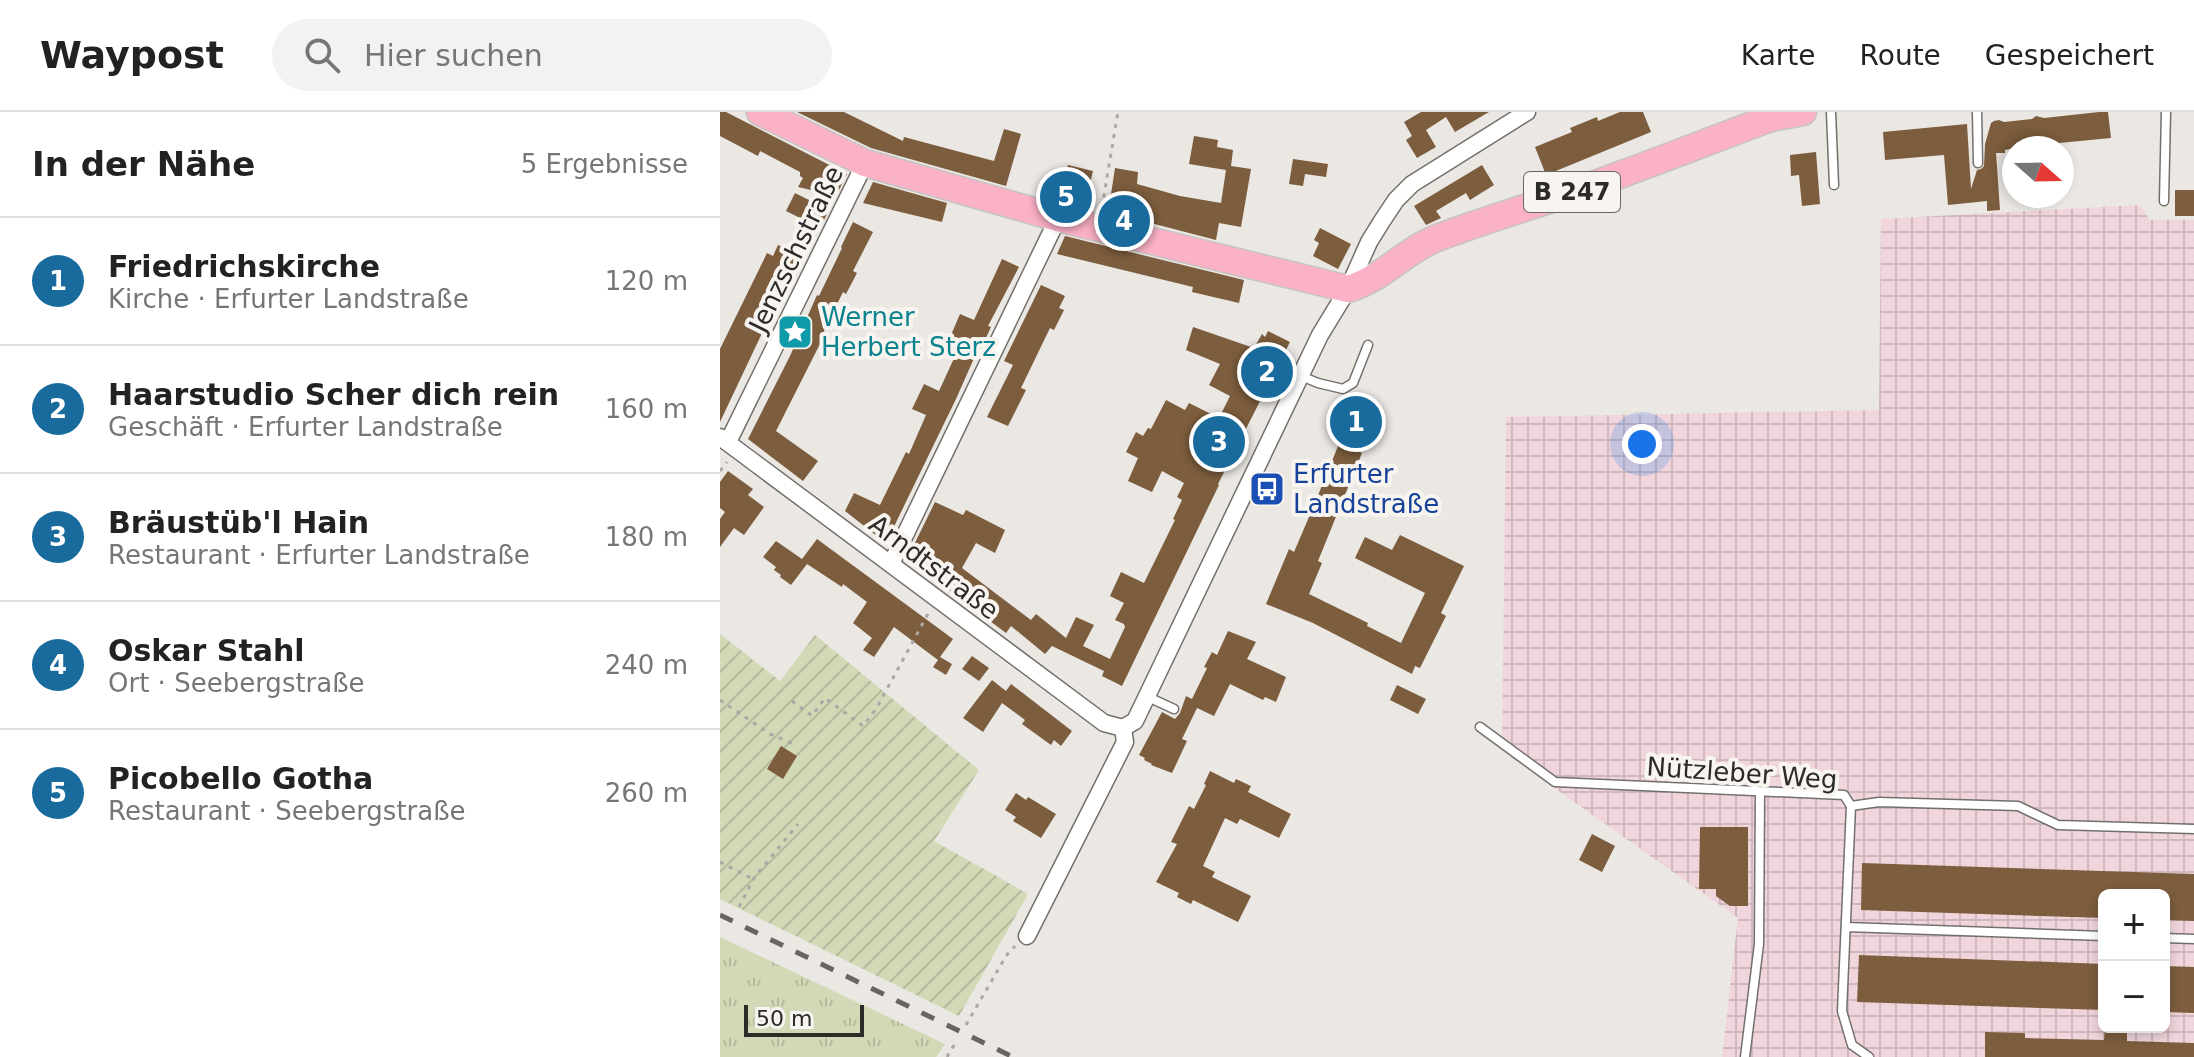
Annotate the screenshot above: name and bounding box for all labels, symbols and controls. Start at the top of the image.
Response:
search box [272,19,832,91]
text: Waypost [40,33,224,77]
icon: search [300,33,344,77]
text: Hier suchen [364,38,543,73]
text: Karte [1741,39,1816,72]
text: Route [1860,39,1941,72]
text: Gespeichert [1985,39,2154,72]
north arrow [2002,136,2074,208]
text: In der Nähe [32,144,255,184]
text: 5 Ergebnisse [521,149,688,179]
street label: Jenzschstraße [742,161,849,339]
pin: 5 [1040,167,1092,227]
road number: B 247 [1524,172,1620,212]
pin: 4 [1098,191,1150,251]
text: Friedrichskirche [108,249,380,284]
text: 1 [49,266,67,296]
text: 120 m [605,266,688,296]
text: Kirche · Erfurter Landstraße [108,284,469,314]
place label: Werner Herbert Sterz [821,302,996,362]
place icon: Werner Herbert Sterz [776,313,814,351]
pin: 2 [1241,342,1293,402]
text: Haarstudio Scher dich rein [108,377,559,412]
pin: 1 [1330,392,1382,452]
text: 2 [49,394,67,424]
text: 160 m [605,394,688,424]
text: Geschäft · Erfurter Landstraße [108,412,503,442]
pin: 3 [1193,412,1245,472]
your location [1622,424,1662,464]
place label: Erfurter Landstraße [1293,459,1439,519]
bus stop icon: Erfurter Landstraße [1248,470,1286,508]
text: Bräustüb'l Hain [108,505,369,540]
street label: Arndtstraße [864,509,1004,625]
text: 3 [49,522,67,552]
text: 180 m [605,522,688,552]
text: Restaurant · Erfurter Landstraße [108,540,530,570]
text: Oskar Stahl [108,633,305,668]
text: 4 [49,650,67,680]
text: 240 m [605,650,688,680]
text: Ort · Seebergstraße [108,668,365,698]
street label: Nützleber Weg [1646,751,1838,795]
text: Picobello Gotha [108,761,373,796]
text: 5 [49,778,67,808]
text: 260 m [605,778,688,808]
text: Restaurant · Seebergstraße [108,796,466,826]
map controls [2098,889,2170,1033]
button: + [2098,889,2170,961]
button: − [2098,961,2170,1033]
scale bar [744,1001,864,1037]
text: 50 m [756,1006,812,1031]

